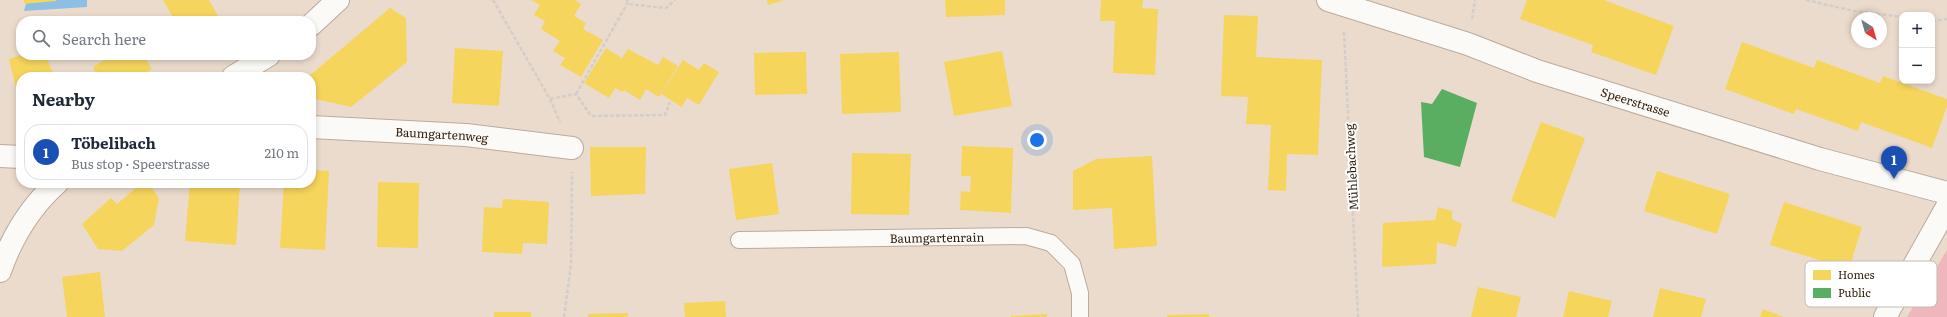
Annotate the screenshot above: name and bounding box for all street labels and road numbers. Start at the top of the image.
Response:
street label: Speerstrasse [1599,82,1672,121]
street label: Baumgartenweg [395,122,490,147]
street label: Mühlebachweg [1340,123,1362,211]
street label: Baumgartenrain [889,228,985,247]

